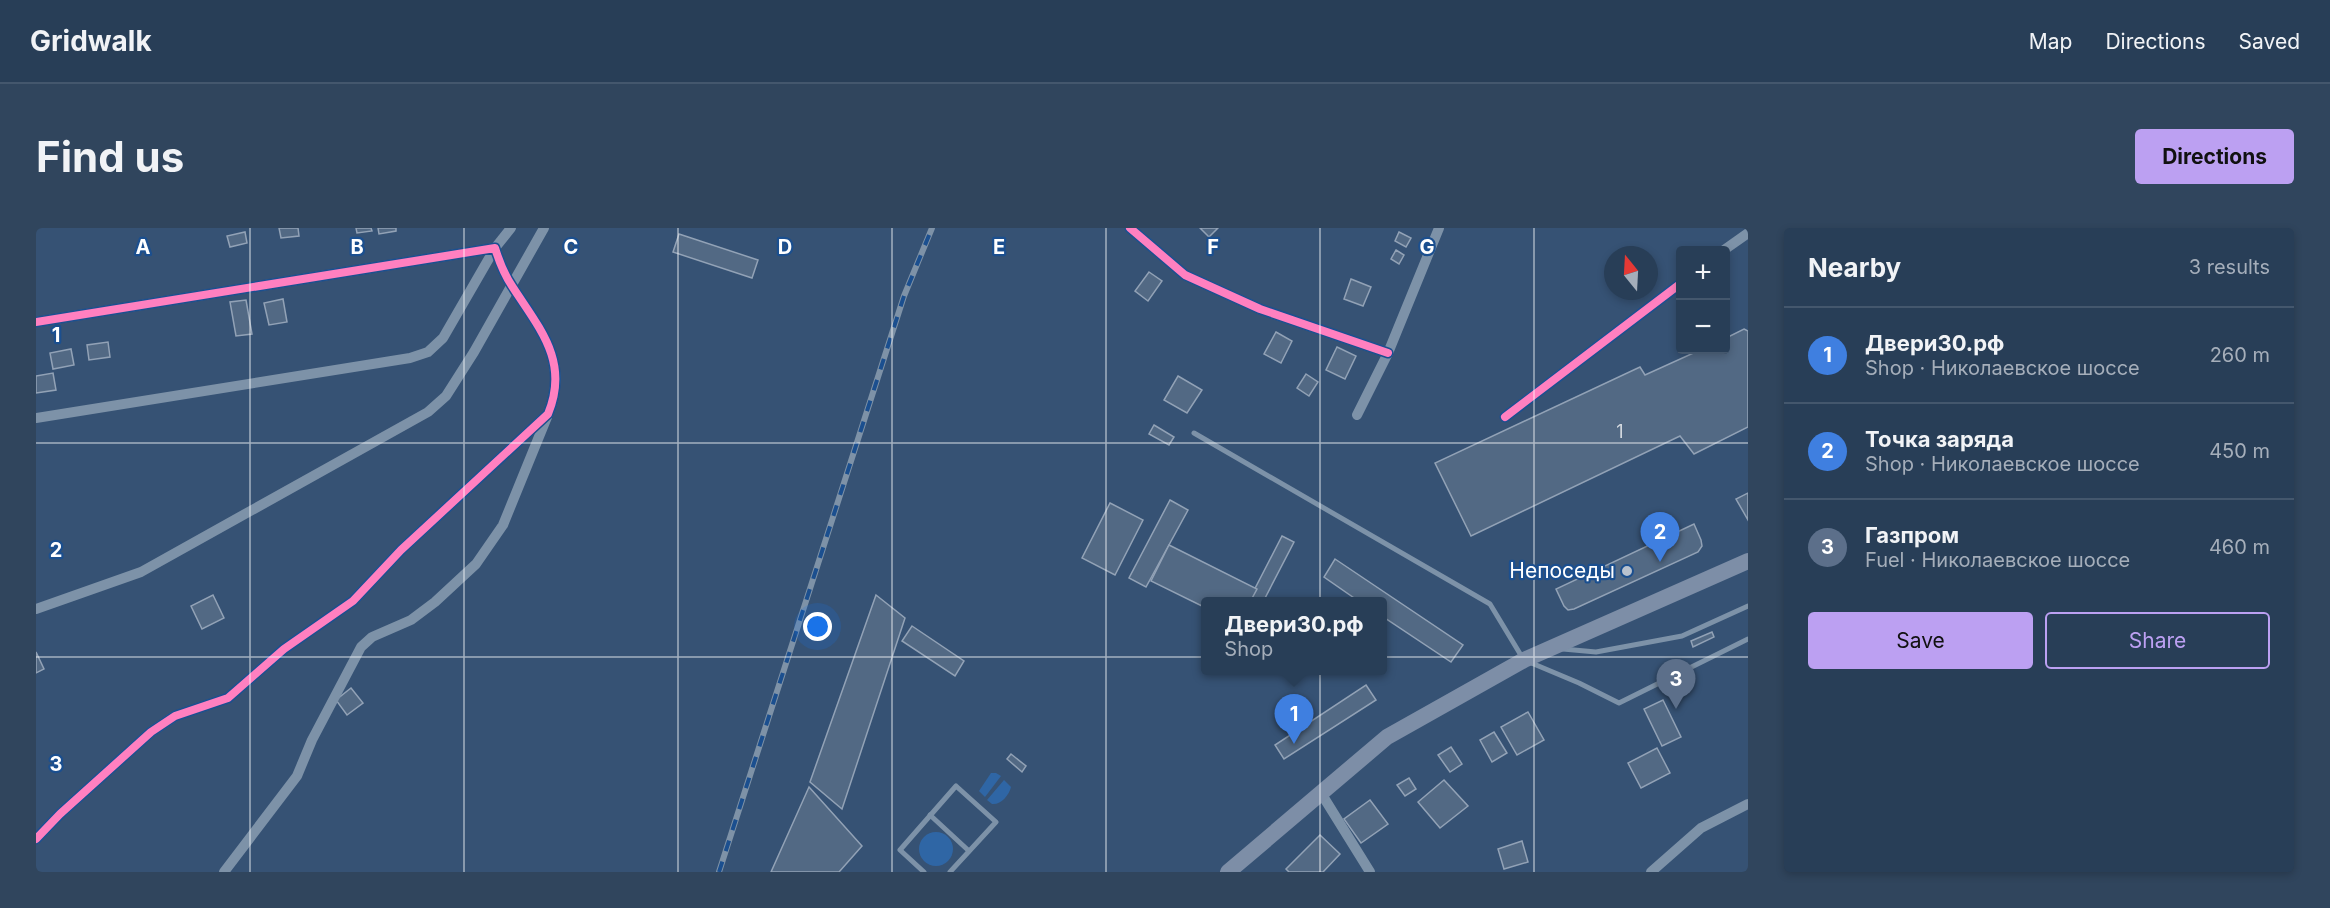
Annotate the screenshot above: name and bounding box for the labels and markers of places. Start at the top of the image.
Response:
pin: 2 [1640,512,1680,562]
place label: Непоседы [1509,558,1615,583]
marker: Непоседы [1620,564,1634,578]
pin: 3 [1656,660,1696,709]
pin: 1 [1274,694,1314,744]

